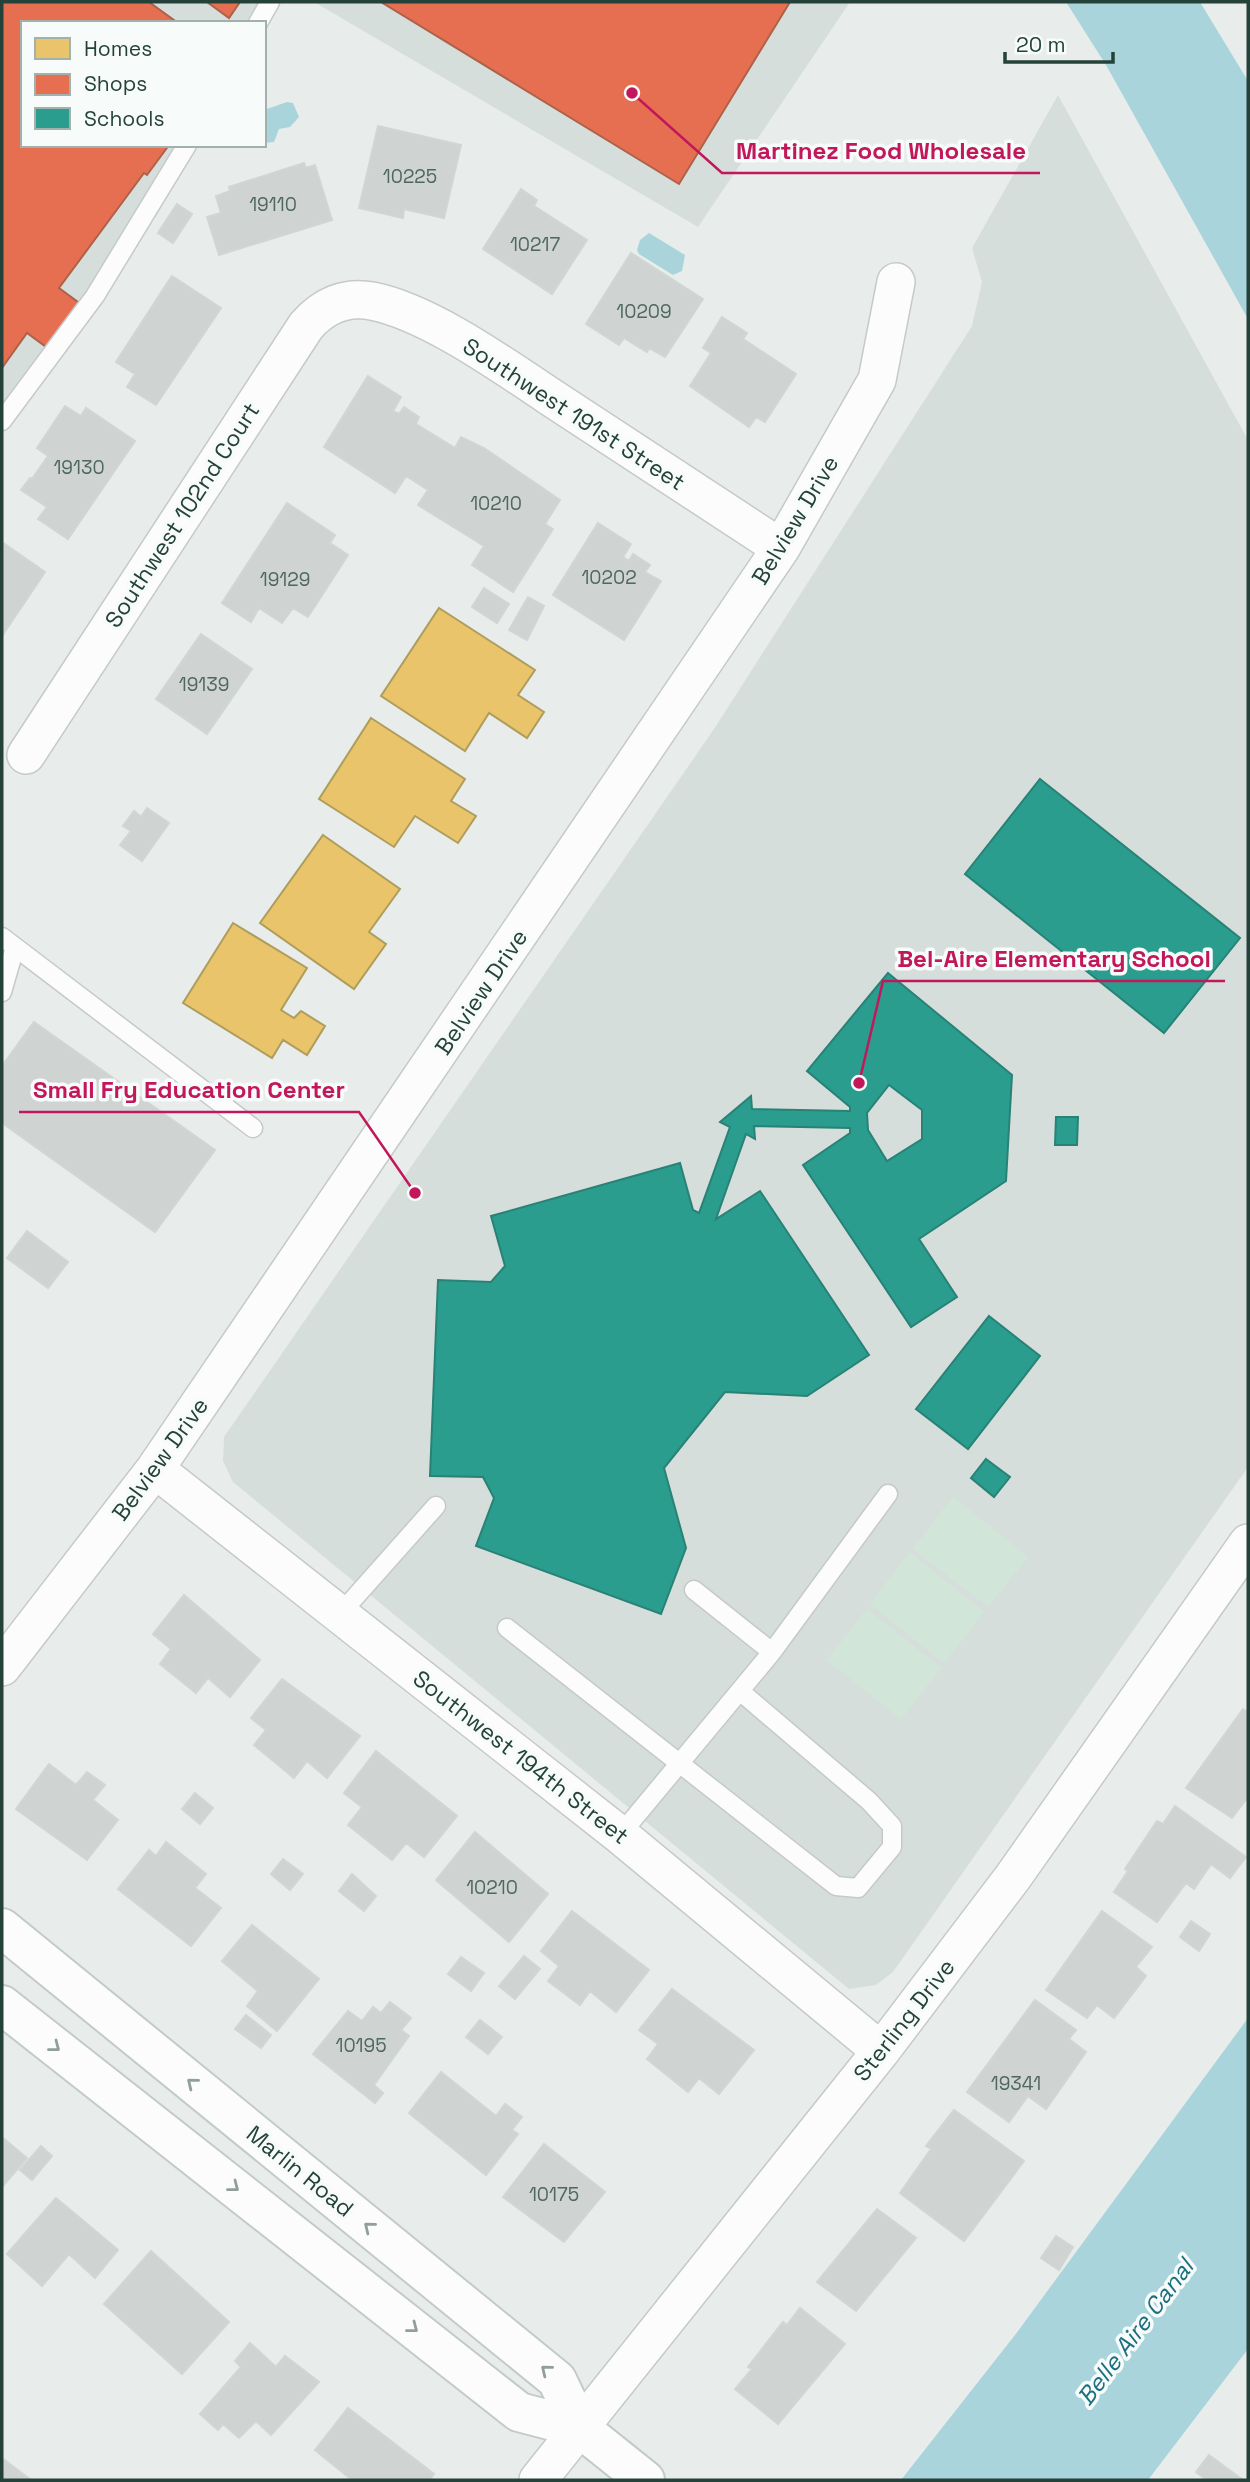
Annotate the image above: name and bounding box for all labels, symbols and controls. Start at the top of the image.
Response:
legend [21,21,266,147]
scale bar [1005,21,1114,65]
text: 20 m [1016,31,1066,58]
text: Homes [84,35,152,62]
text: Shops [84,70,147,97]
text: Schools [84,105,164,132]
callout: Martinez Food Wholesale [722,128,1040,173]
text: Martinez Food Wholesale [736,135,1026,166]
house number: 10225 [383,164,437,189]
house number: 19110 [249,192,297,217]
house number: 10217 [510,232,560,257]
house number: 10209 [616,299,672,324]
street label: Southwest 191st Street [457,331,691,497]
street label: Southwest 102nd Court [98,397,266,633]
street label: Belview Drive [745,450,845,590]
house number: 19130 [53,455,105,480]
house number: 10210 [470,491,522,516]
house number: 10202 [581,565,637,590]
house number: 19129 [260,567,310,592]
house number: 19139 [179,672,229,697]
street label: Belview Drive [428,923,534,1061]
callout: Bel-Aire Elementary School [883,936,1225,981]
text: Bel-Aire Elementary School [897,943,1211,974]
callout: Small Fry Education Center [19,1067,359,1112]
text: Small Fry Education Center [33,1074,345,1105]
street label: Belview Drive [105,1391,215,1527]
street label: Southwest 194th Street [407,1663,635,1851]
house number: 10210 [466,1875,518,1900]
street label: Sterling Drive [847,1953,961,2087]
house number: 10195 [335,2033,387,2058]
one-way arrow [48,2038,60,2051]
house number: 19341 [991,2071,1041,2096]
one-way arrow [188,2079,200,2092]
street label: Marlin Road [240,2119,360,2223]
one-way arrow [227,2179,239,2192]
house number: 10175 [529,2182,579,2207]
one-way arrow [365,2223,378,2235]
water label: Belle Aire Canal [1070,2250,1202,2411]
one-way arrow [405,2320,418,2333]
one-way arrow [541,2366,553,2379]

